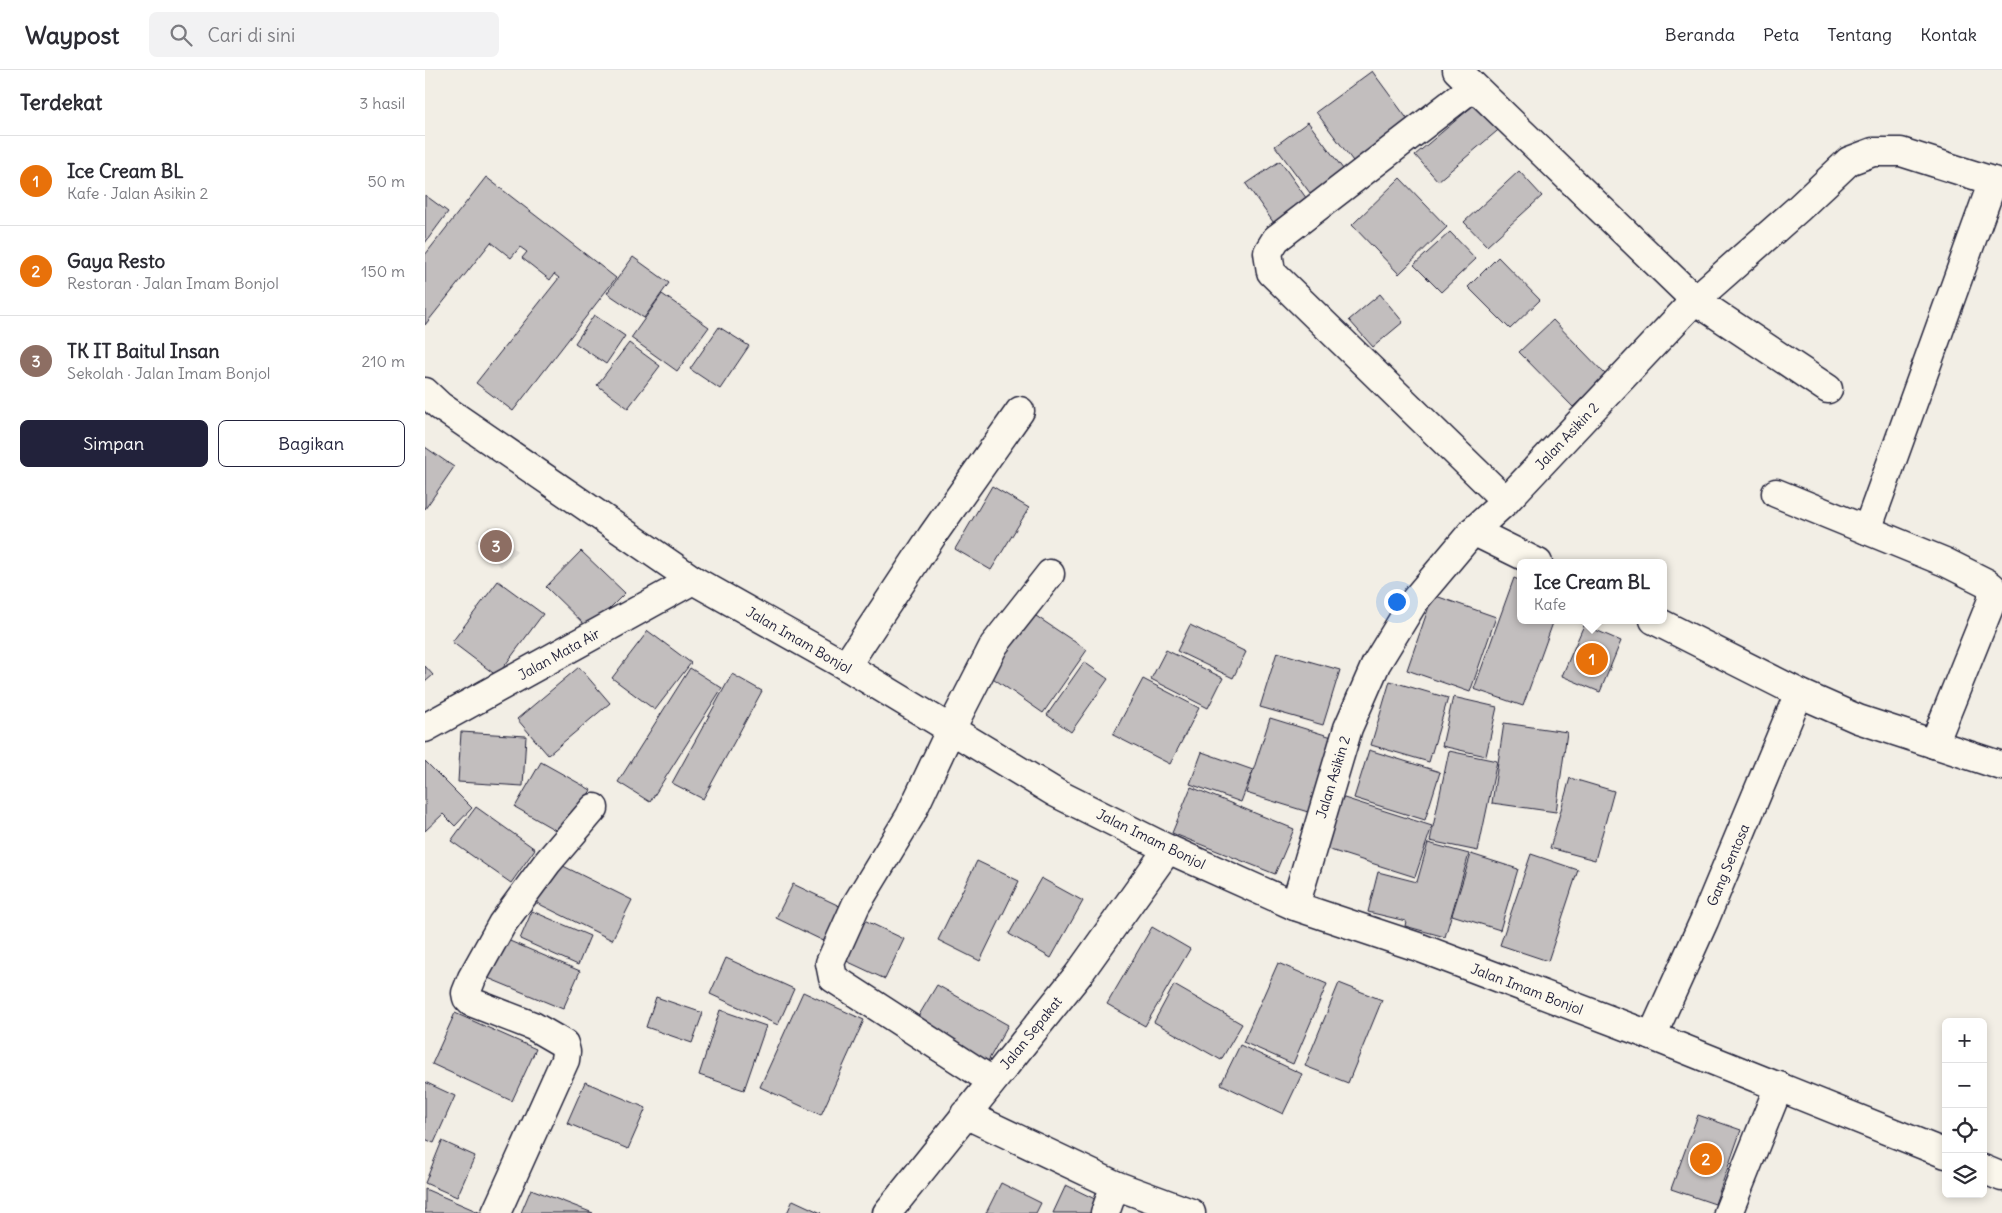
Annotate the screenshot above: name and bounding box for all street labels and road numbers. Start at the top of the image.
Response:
street label: Jalan Asikin 2 [1531,398,1603,473]
street label: Jalan Imam Bonjol [743,603,855,677]
street label: Jalan Mata Air [515,624,603,684]
street label: Jalan Asikin 2 [1312,733,1354,821]
street label: Jalan Imam Bonjol [1094,805,1208,873]
street label: Gang Sentosa [1703,821,1753,909]
street label: Jalan Imam Bonjol [1468,959,1586,1019]
street label: Jalan Sepakat [996,993,1066,1073]

